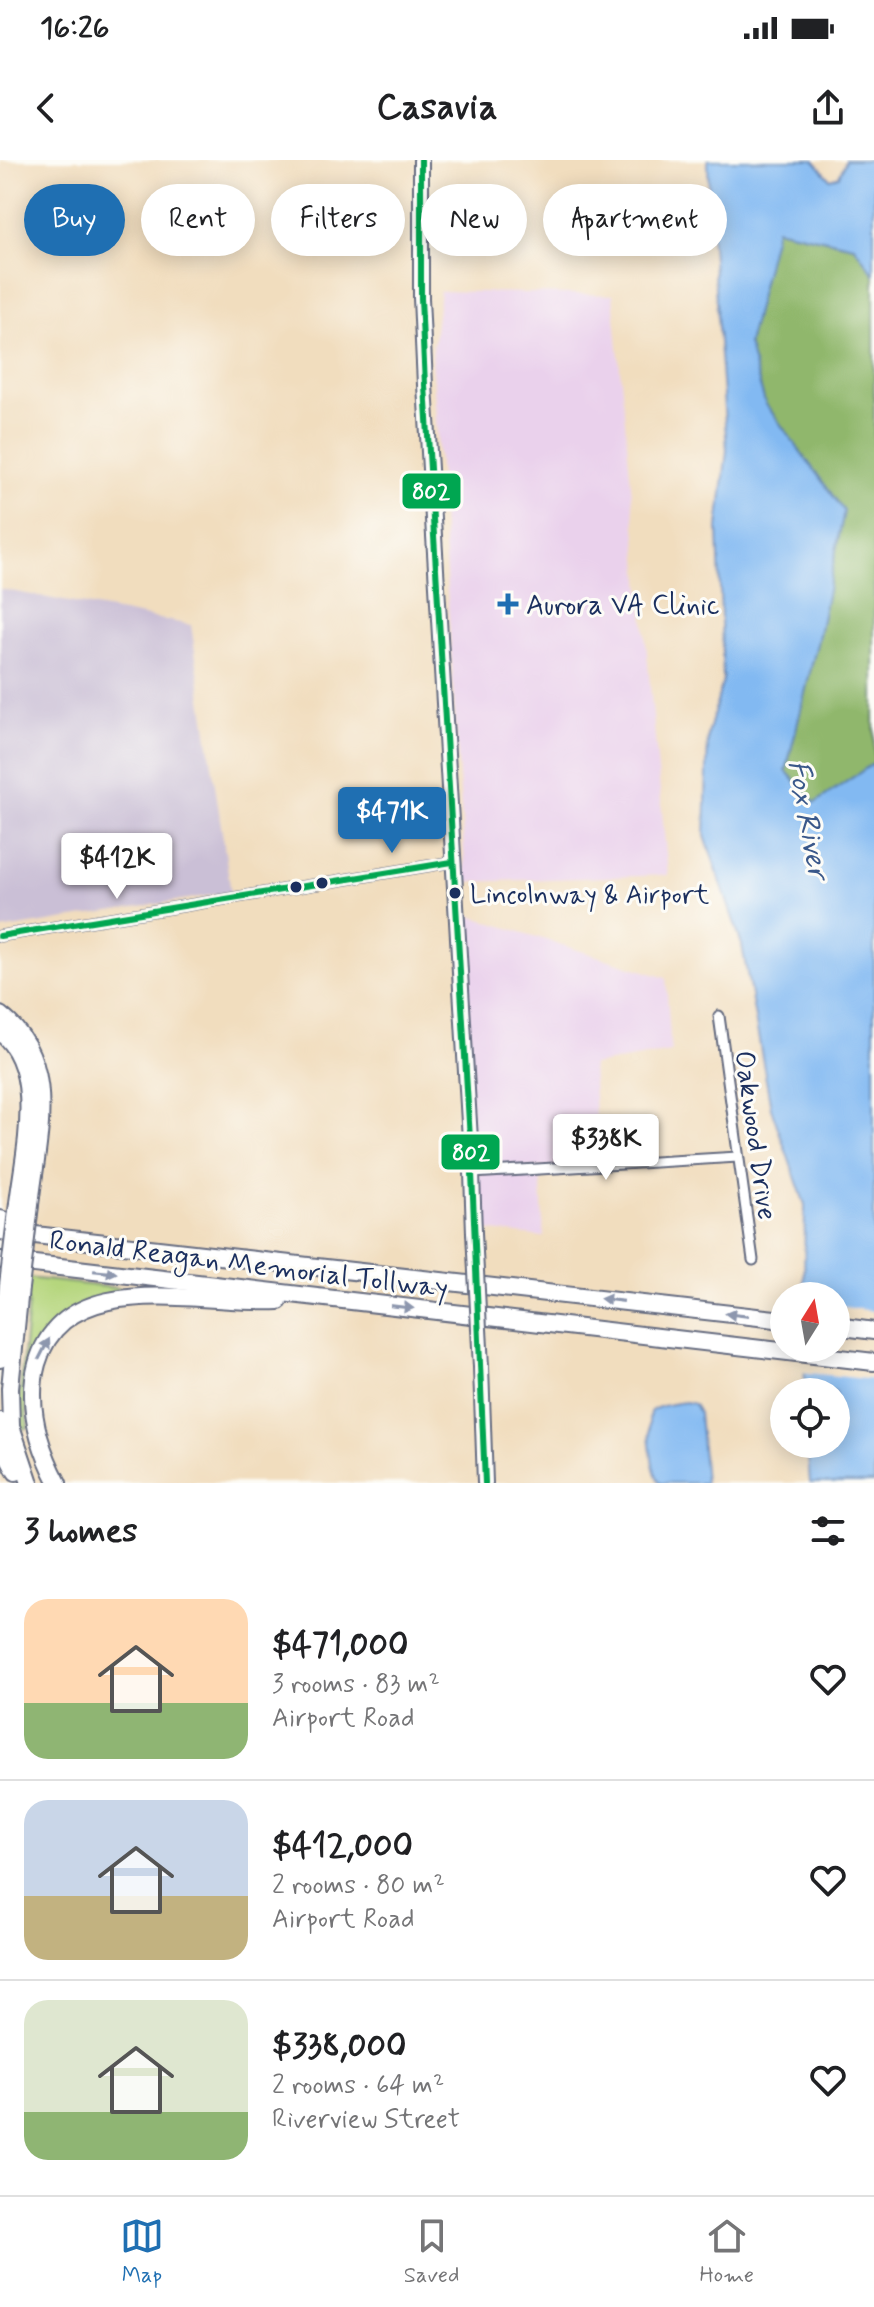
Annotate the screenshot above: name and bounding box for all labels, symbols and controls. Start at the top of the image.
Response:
text: 16:26 [40,9,109,48]
text: Casavia [376,85,498,132]
icon: back [24,86,68,130]
icon: share [806,86,850,130]
chip: Buy [24,184,125,256]
chip: Rent [141,184,255,256]
chip: Filters [271,184,405,256]
chip: New [421,184,527,256]
chip: Apartment [543,184,727,256]
line badge: 802 [401,472,462,510]
text: 802 [412,479,450,507]
place label: Aurora VA Clinic [526,588,720,625]
marker: Aurora VA Clinic [497,593,519,615]
water label: Fox River [778,757,838,885]
pin: $471K [336,787,448,855]
text: $471K [356,796,428,830]
pin: $412K [61,833,173,901]
text: $412K [79,842,155,876]
unlabelled marker [314,875,330,891]
unlabelled marker [288,879,304,895]
place label: Lincolnway & Airport [470,879,709,913]
marker: Lincolnway & Airport [447,885,463,901]
street label: Oakwood Drive [724,1048,785,1222]
pin: $338K [550,1114,662,1182]
text: $338K [571,1123,641,1157]
line badge: 802 [440,1133,501,1171]
text: 802 [452,1140,490,1168]
street label: Ronald Reagan Memorial Tollway [47,1223,450,1310]
one-way arrow [93,1266,118,1279]
north arrow [770,1282,850,1362]
map controls [770,1282,850,1458]
one-way arrow [599,1294,624,1307]
one-way arrow [390,1300,415,1313]
one-way arrow [724,1308,749,1321]
one-way arrow [37,1338,51,1361]
button: locate [770,1378,850,1458]
text: 3 homes [24,1509,137,1554]
icon: filters [806,1509,850,1553]
text: $471,000 [272,1623,408,1668]
icon: home [88,1631,184,1727]
icon: heart [806,1657,850,1701]
text: 3 rooms · 83 m² [272,1668,440,1702]
text: Airport Road [272,1702,414,1736]
text: $412,000 [272,1824,413,1869]
icon: home [88,1832,184,1928]
icon: heart [806,1858,850,1902]
text: 2 rooms · 80 m² [272,1869,445,1903]
text: Airport Road [272,1903,414,1937]
text: $338,000 [272,2024,406,2069]
icon: home [88,2032,184,2128]
icon: heart [806,2058,850,2102]
text: 2 rooms · 64 m² [272,2069,444,2103]
text: Riverview Street [272,2103,460,2137]
tab: Map [120,2214,164,2290]
tab: Saved [404,2214,459,2290]
tab: Home [699,2214,754,2290]

